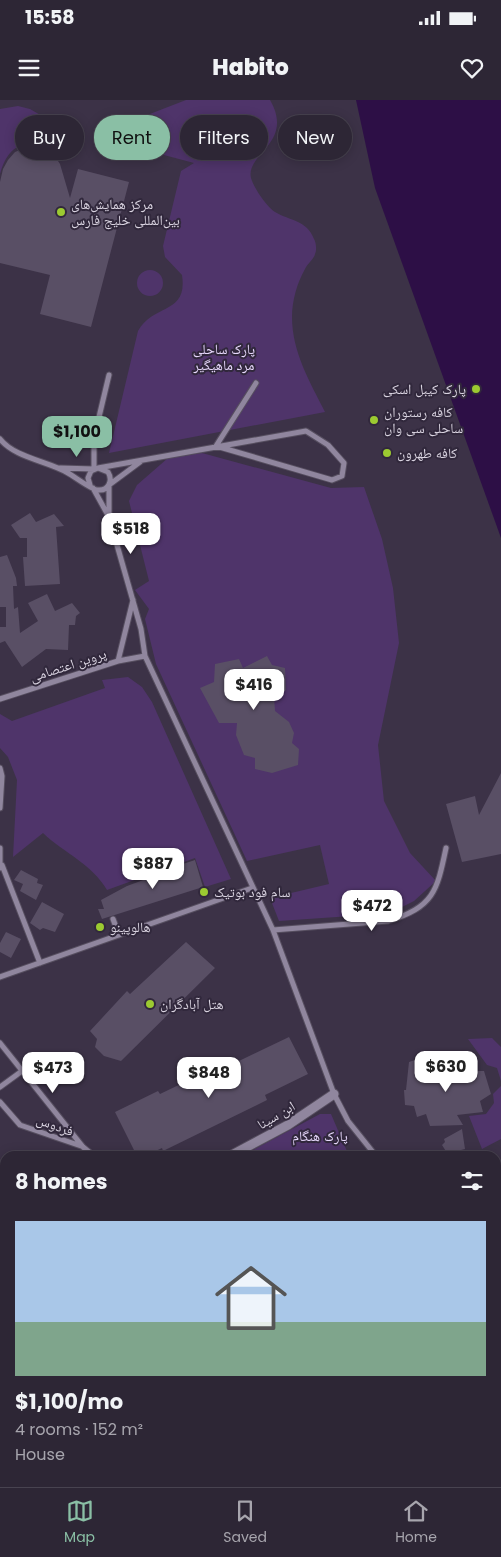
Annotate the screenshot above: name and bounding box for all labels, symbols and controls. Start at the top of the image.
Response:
text: 15:58 [25,4,75,31]
text: Habito [212,52,289,83]
icon: menu [15,54,43,82]
icon: heart [458,54,486,82]
chip: Buy [15,115,84,160]
chip: Rent [94,115,170,160]
chip: Filters [180,115,268,160]
chip: New [278,115,352,160]
place label: مرکز همایش‌های بین‌المللی خلیج فارس [71,194,180,230]
marker: مرکز همایش‌های بین‌المللی خلیج فارس [55,206,67,218]
park label: پارک ساحلی مرد ماهیگیر [193,339,255,375]
place label: پارک کیبل اسکی [383,379,466,399]
marker: پارک کیبل اسکی [470,383,482,395]
place label: کافه رستوران ساحلی سی وان [384,402,463,438]
marker: کافه رستوران ساحلی سی وان [368,414,380,426]
pin: $1,100 [36,416,118,458]
text: $1,100 [53,420,101,443]
place label: کافه طهرون [397,443,457,463]
marker: کافه طهرون [381,447,393,459]
pin: $518 [101,512,161,555]
text: $518 [112,517,150,540]
street label: پروین اعتصامی [27,643,109,687]
pin: $416 [224,668,284,711]
text: $416 [235,673,273,696]
pin: $887 [123,848,183,890]
text: $887 [133,852,173,875]
place label: سام فود بوتیک [214,882,290,902]
marker: سام فود بوتیک [198,886,210,898]
pin: $472 [342,890,402,932]
text: $472 [352,894,392,917]
place label: هالوپینو [110,917,151,937]
marker: هالوپینو [94,921,106,933]
place label: هتل آبادگران [160,994,224,1014]
marker: هتل آبادگران [144,998,156,1010]
pin: $630 [416,1050,476,1093]
pin: $473 [23,1052,83,1094]
text: $630 [426,1055,466,1078]
text: $473 [33,1056,73,1079]
pin: $848 [179,1056,239,1099]
text: $848 [188,1061,230,1084]
street label: ابن سینا [253,1096,299,1134]
street label: فردوس [34,1109,76,1141]
park label: پارک هنگام [292,1126,348,1146]
text: 8 homes [15,1167,107,1196]
icon: filters [458,1167,486,1195]
icon: home [206,1253,296,1343]
text: $1,100/mo [15,1387,123,1416]
text: 4 rooms · 152 m² [15,1418,143,1441]
text: House [15,1443,65,1466]
tab: Map [64,1497,95,1548]
tab: Saved [223,1497,267,1548]
tab: Home [395,1497,437,1548]

